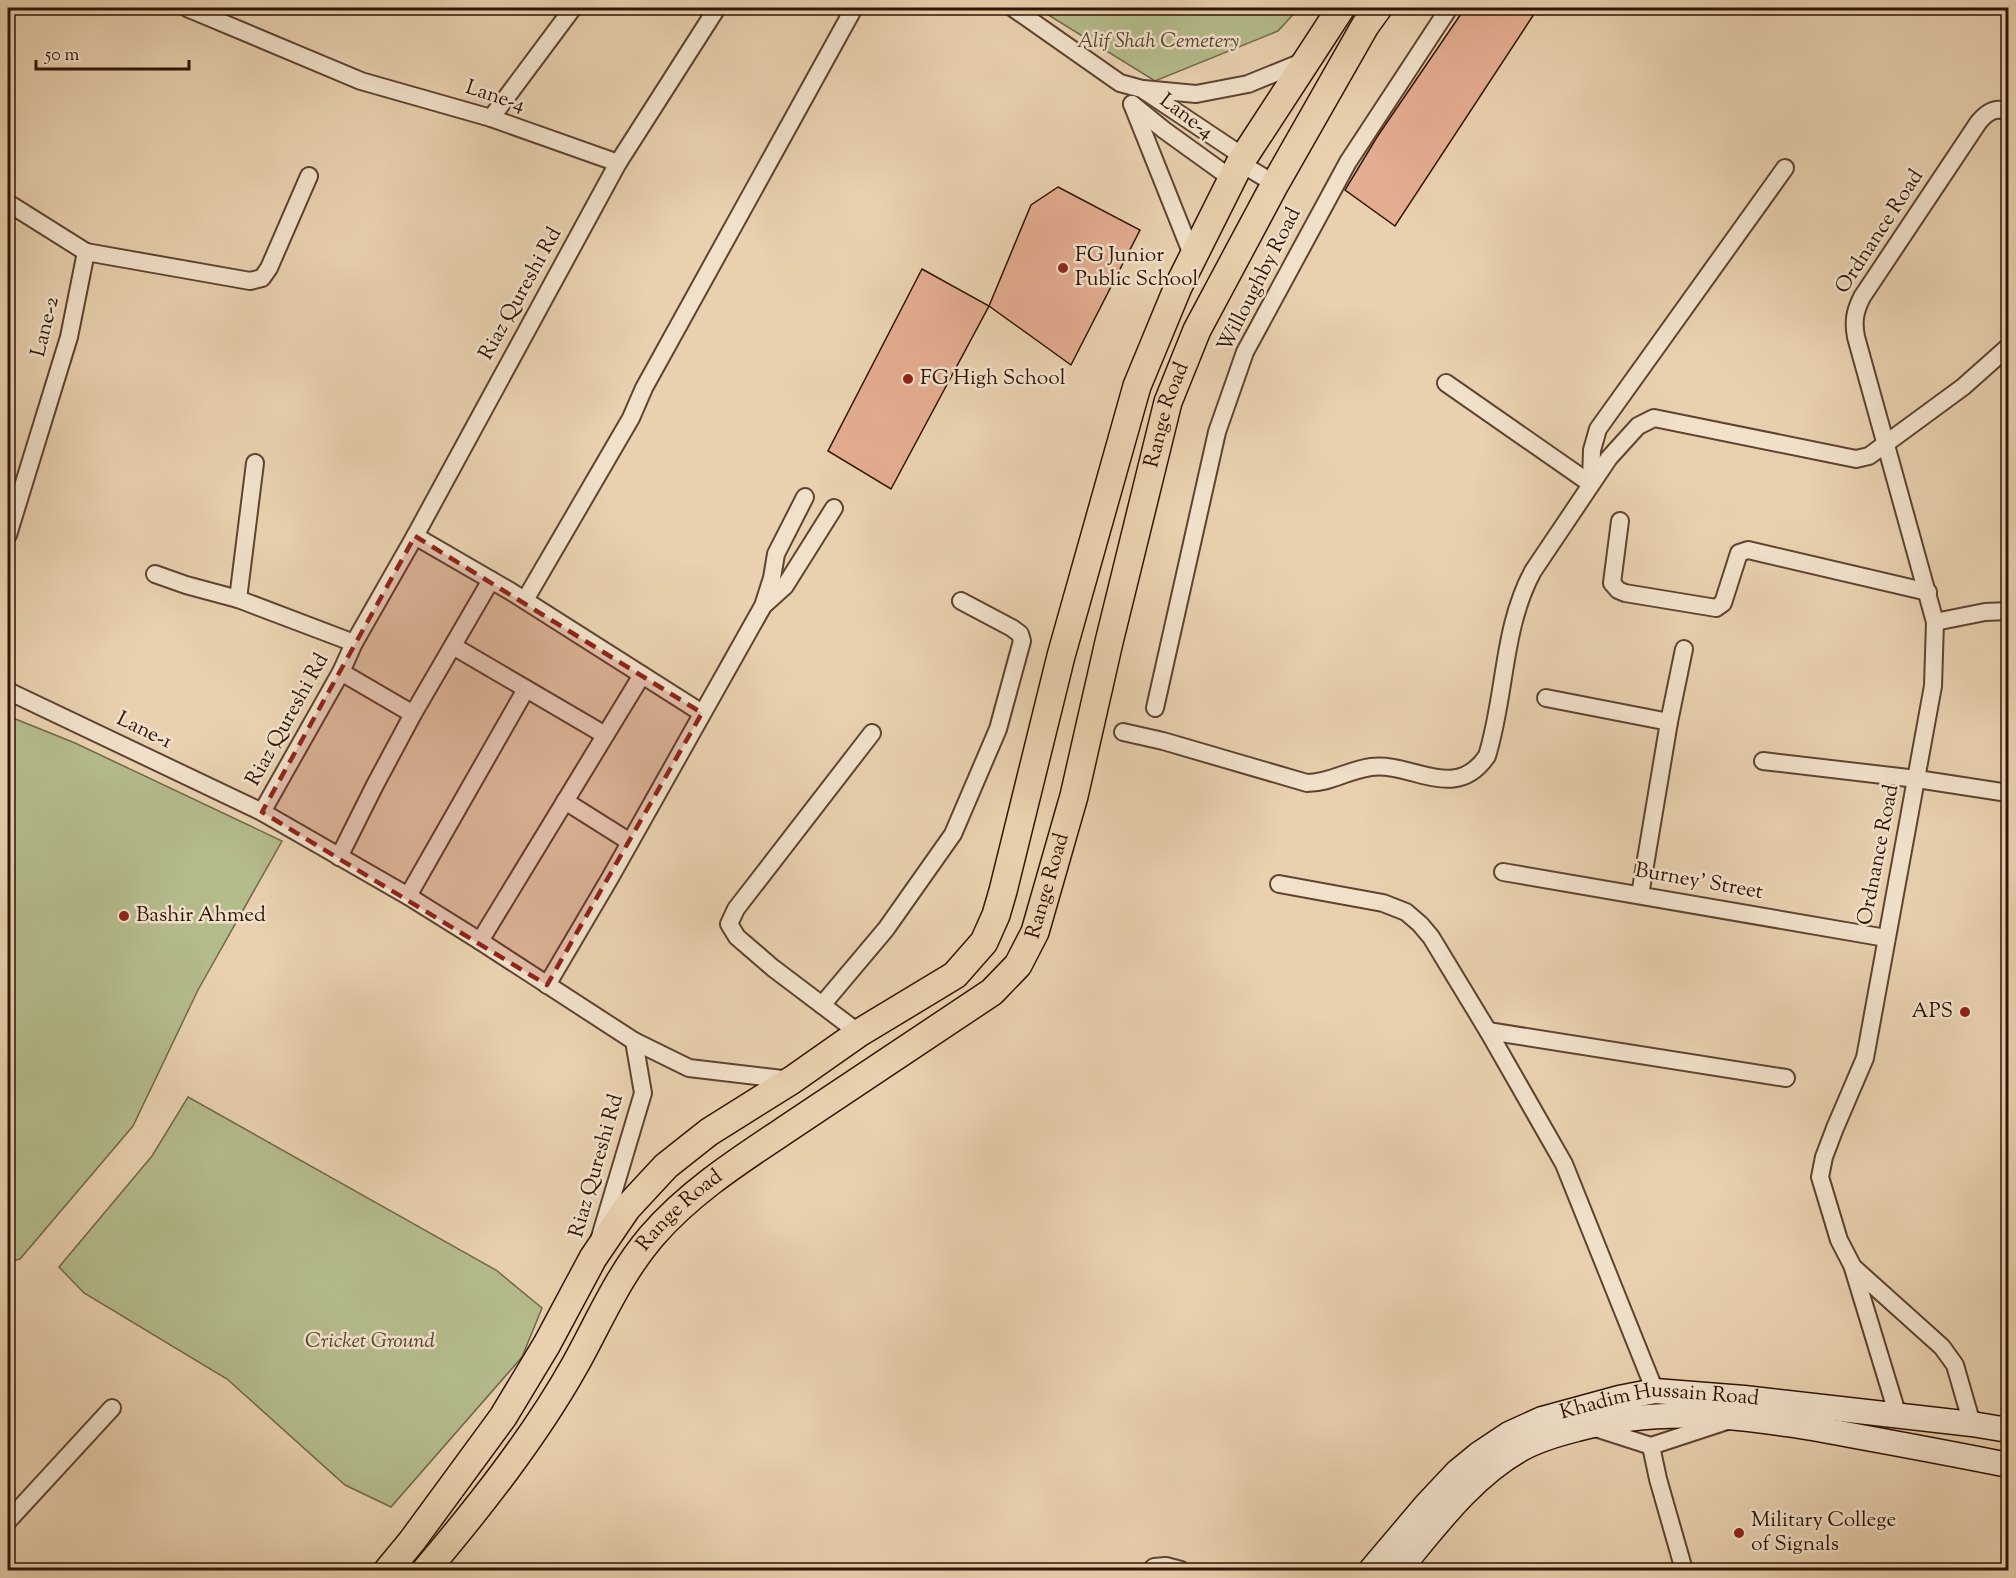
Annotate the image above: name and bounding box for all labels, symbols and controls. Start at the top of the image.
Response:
park label: Alif Shah Cemetery [1077,27,1239,57]
scale bar [36,33,189,71]
text: 50 m [44,43,80,69]
street label: Lane-4 [461,73,529,121]
street label: Lane-4 [1153,87,1219,147]
street label: Ordnance Road [1829,164,1932,300]
street label: Willoughby Road [1211,202,1309,357]
street label: Riaz Qureshi Rd [472,222,570,366]
place label: FG Junior Public School [1075,241,1198,295]
marker: FG Junior Public School [1056,261,1070,275]
street label: Lane-2 [24,294,68,360]
street label: Range Road [1137,358,1197,471]
place label: FG High School [920,364,1066,394]
marker: FG High School [901,372,915,386]
street label: Riaz Qureshi Rd [239,648,337,792]
street label: Lane-1 [111,705,177,757]
street label: Ordnance Road [1851,782,1907,928]
street label: Range Road [1019,830,1078,943]
street label: Burney' Street [1633,856,1765,908]
place label: Bashir Ahmed [136,901,266,931]
marker: Bashir Ahmed [117,909,131,923]
place label: APS [1912,997,1953,1027]
marker: APS [1958,1005,1972,1019]
street label: Riaz Qureshi Rd [562,1091,632,1241]
street label: Range Road [630,1162,729,1258]
park label: Cricket Ground [305,1327,435,1357]
street label: Khadim Hussain Road [1556,1376,1761,1428]
place label: Military College of Signals [1751,1506,1896,1560]
marker: Military College of Signals [1732,1526,1746,1540]

